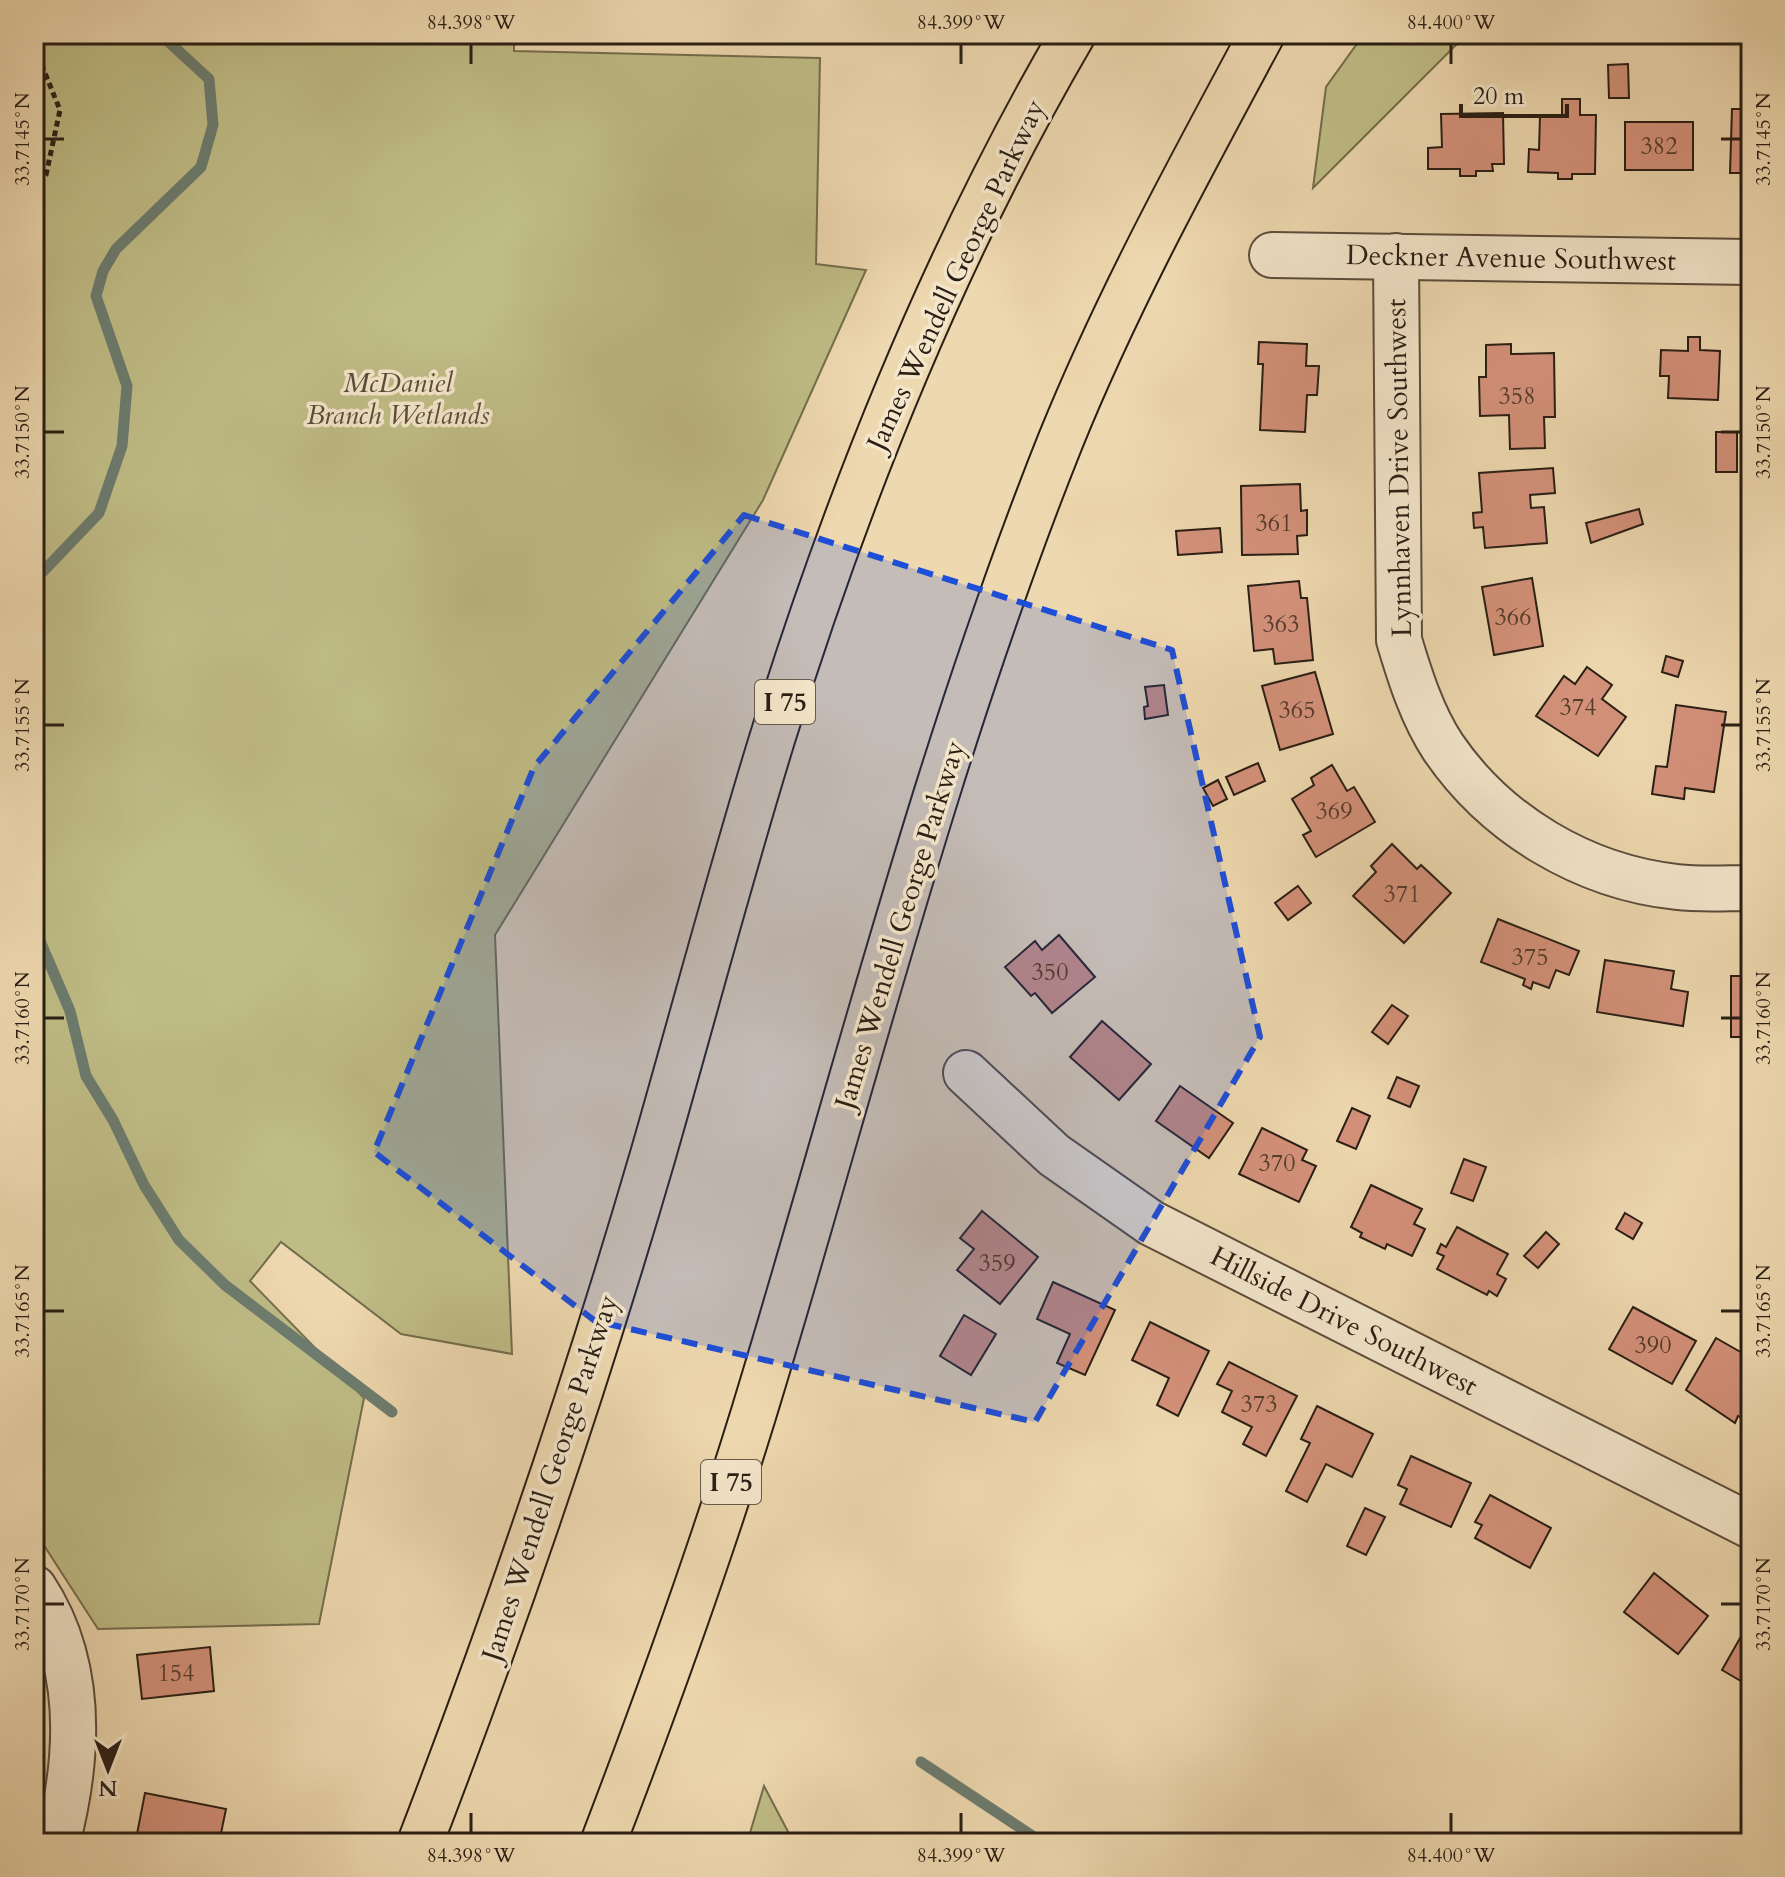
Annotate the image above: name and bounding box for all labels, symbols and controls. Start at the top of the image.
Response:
text: 84.398°W [427,9,516,36]
text: 84.399°W [917,9,1006,36]
text: 84.400°W [1407,9,1496,36]
scale bar [1461,68,1567,118]
text: 20 m [1473,80,1525,113]
text: 33.7145°N [9,92,36,186]
text: 33.7145°N [1750,92,1777,186]
street label: James Wendell George Parkway [856,93,1054,460]
house number: 382 [1641,130,1677,163]
street label: Deckner Avenue Southwest [1346,236,1676,280]
street label: Lynnhaven Drive Southwest [1377,298,1421,638]
park label: McDaniel Branch Wetlands [306,364,490,434]
house number: 358 [1499,380,1535,413]
text: 33.7150°N [9,385,36,479]
text: 33.7150°N [1750,385,1777,479]
house number: 361 [1256,507,1292,540]
house number: 366 [1495,601,1531,634]
house number: 363 [1263,608,1299,641]
text: 33.7155°N [9,678,36,772]
text: 33.7155°N [1750,678,1777,772]
road number: I 75 [755,680,815,724]
house number: 374 [1560,691,1596,724]
house number: 365 [1279,694,1315,727]
street label: James Wendell George Parkway [825,736,974,1118]
house number: 369 [1316,795,1352,828]
house number: 371 [1384,878,1420,911]
house number: 375 [1512,941,1548,974]
house number: 350 [1032,956,1068,989]
text: 33.7160°N [9,971,36,1065]
text: 33.7160°N [1750,971,1777,1065]
house number: 370 [1259,1147,1295,1180]
street label: Hillside Drive Southwest [1204,1237,1484,1405]
house number: 359 [979,1247,1015,1280]
text: 33.7165°N [9,1264,36,1358]
text: 33.7165°N [1750,1264,1777,1358]
street label: James Wendell George Parkway [471,1290,627,1670]
house number: 390 [1635,1329,1671,1362]
house number: 373 [1241,1388,1277,1421]
road number: I 75 [701,1460,761,1504]
text: 33.7170°N [9,1557,36,1651]
text: 33.7170°N [1750,1557,1777,1651]
house number: 154 [158,1657,194,1690]
north arrow [68,1729,148,1809]
text: N [98,1773,118,1803]
text: 84.398°W [427,1842,516,1869]
text: 84.399°W [917,1842,1006,1869]
text: 84.400°W [1407,1842,1496,1869]

